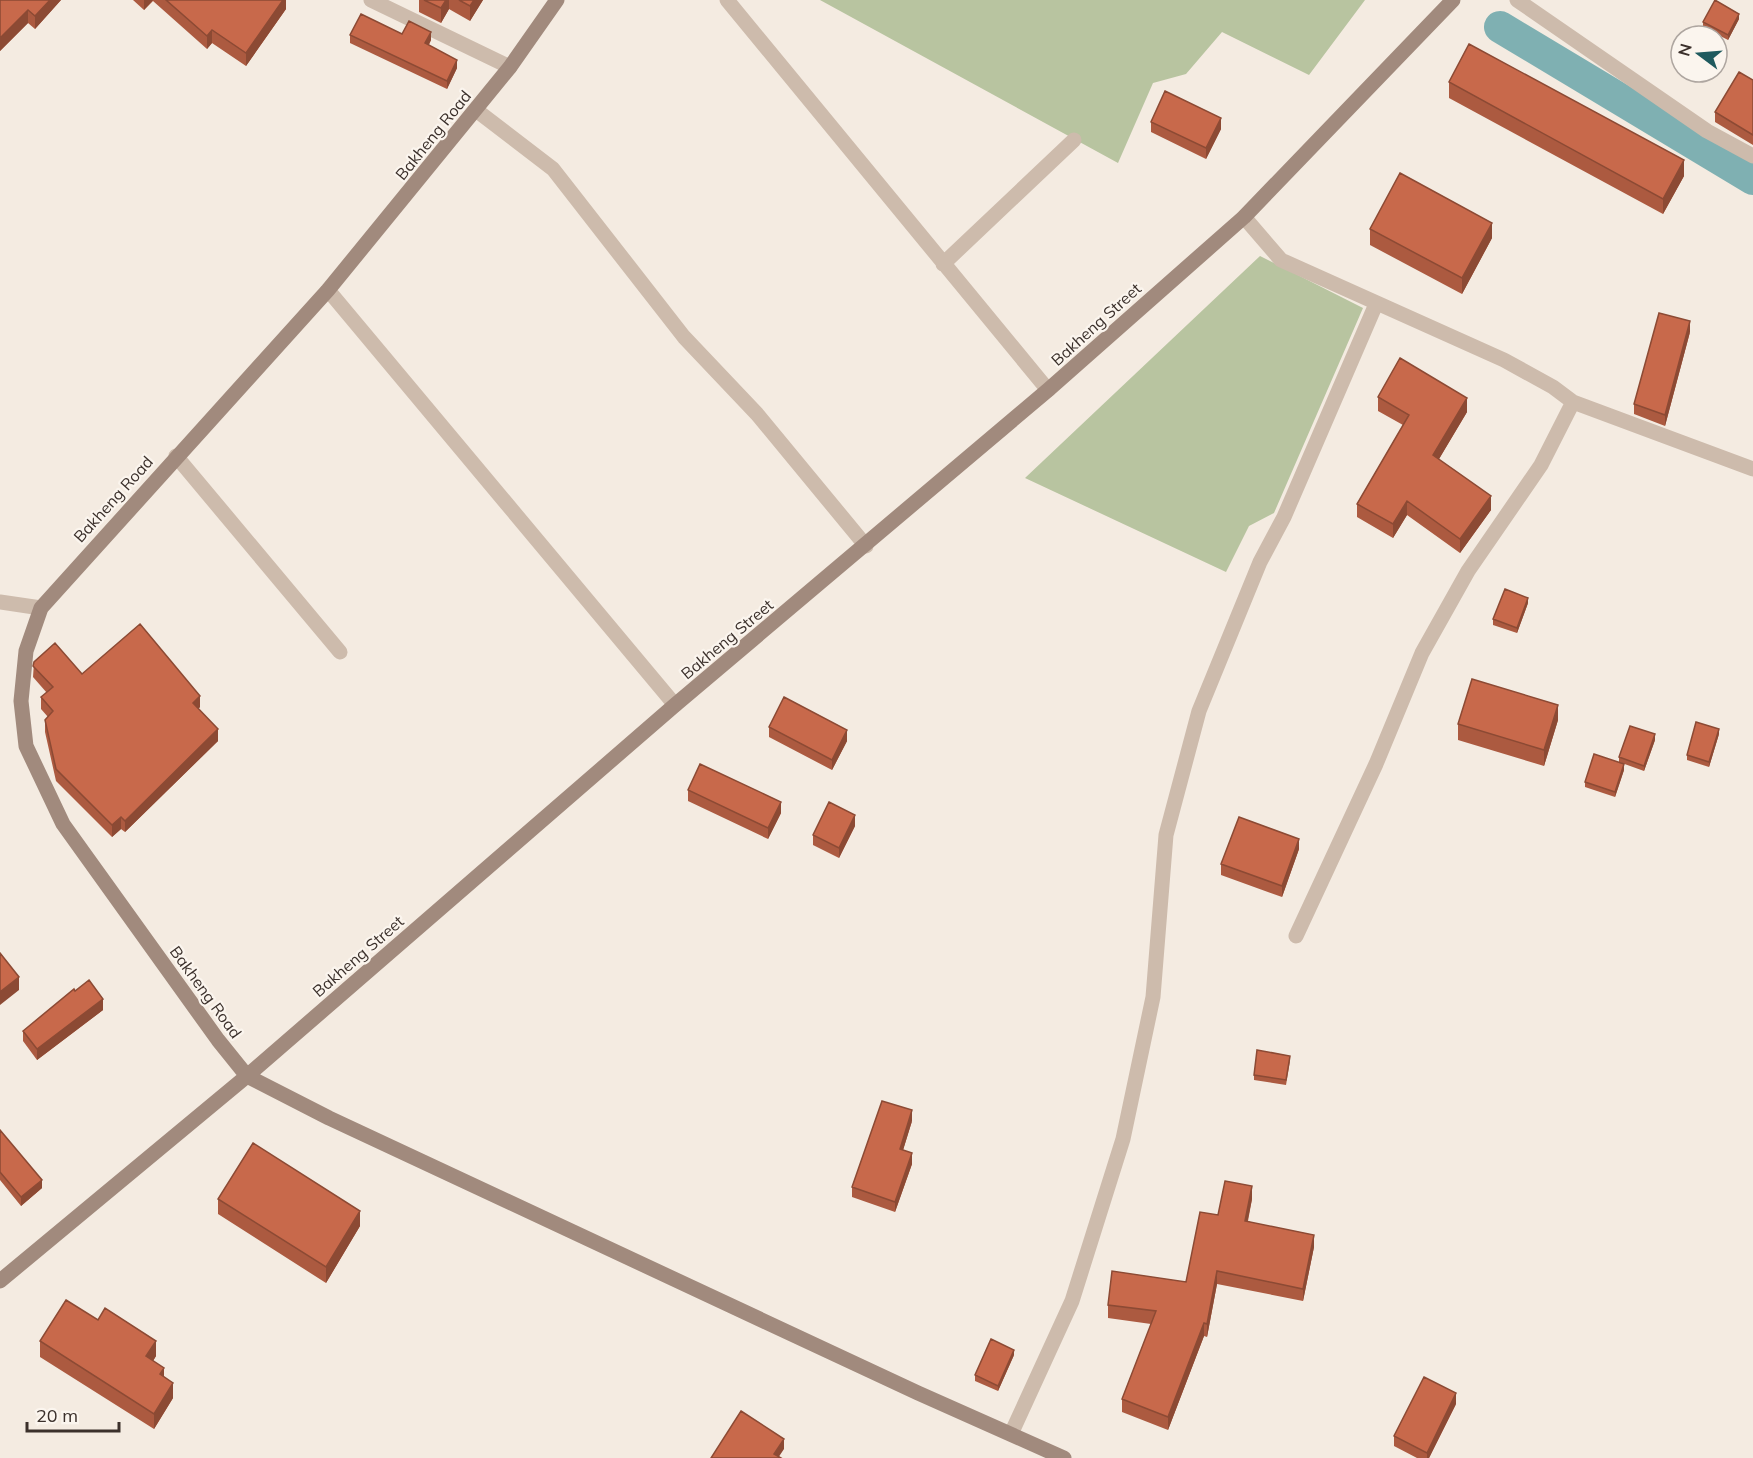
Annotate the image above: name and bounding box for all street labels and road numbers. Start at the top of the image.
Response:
street label: Bakheng Road [391,86,475,184]
street label: Bakheng Street [1047,278,1145,370]
street label: Bakheng Road [69,452,157,546]
street label: Bakheng Street [677,594,777,683]
street label: Bakheng Street [308,911,408,1001]
street label: Bakheng Road [166,942,246,1042]

